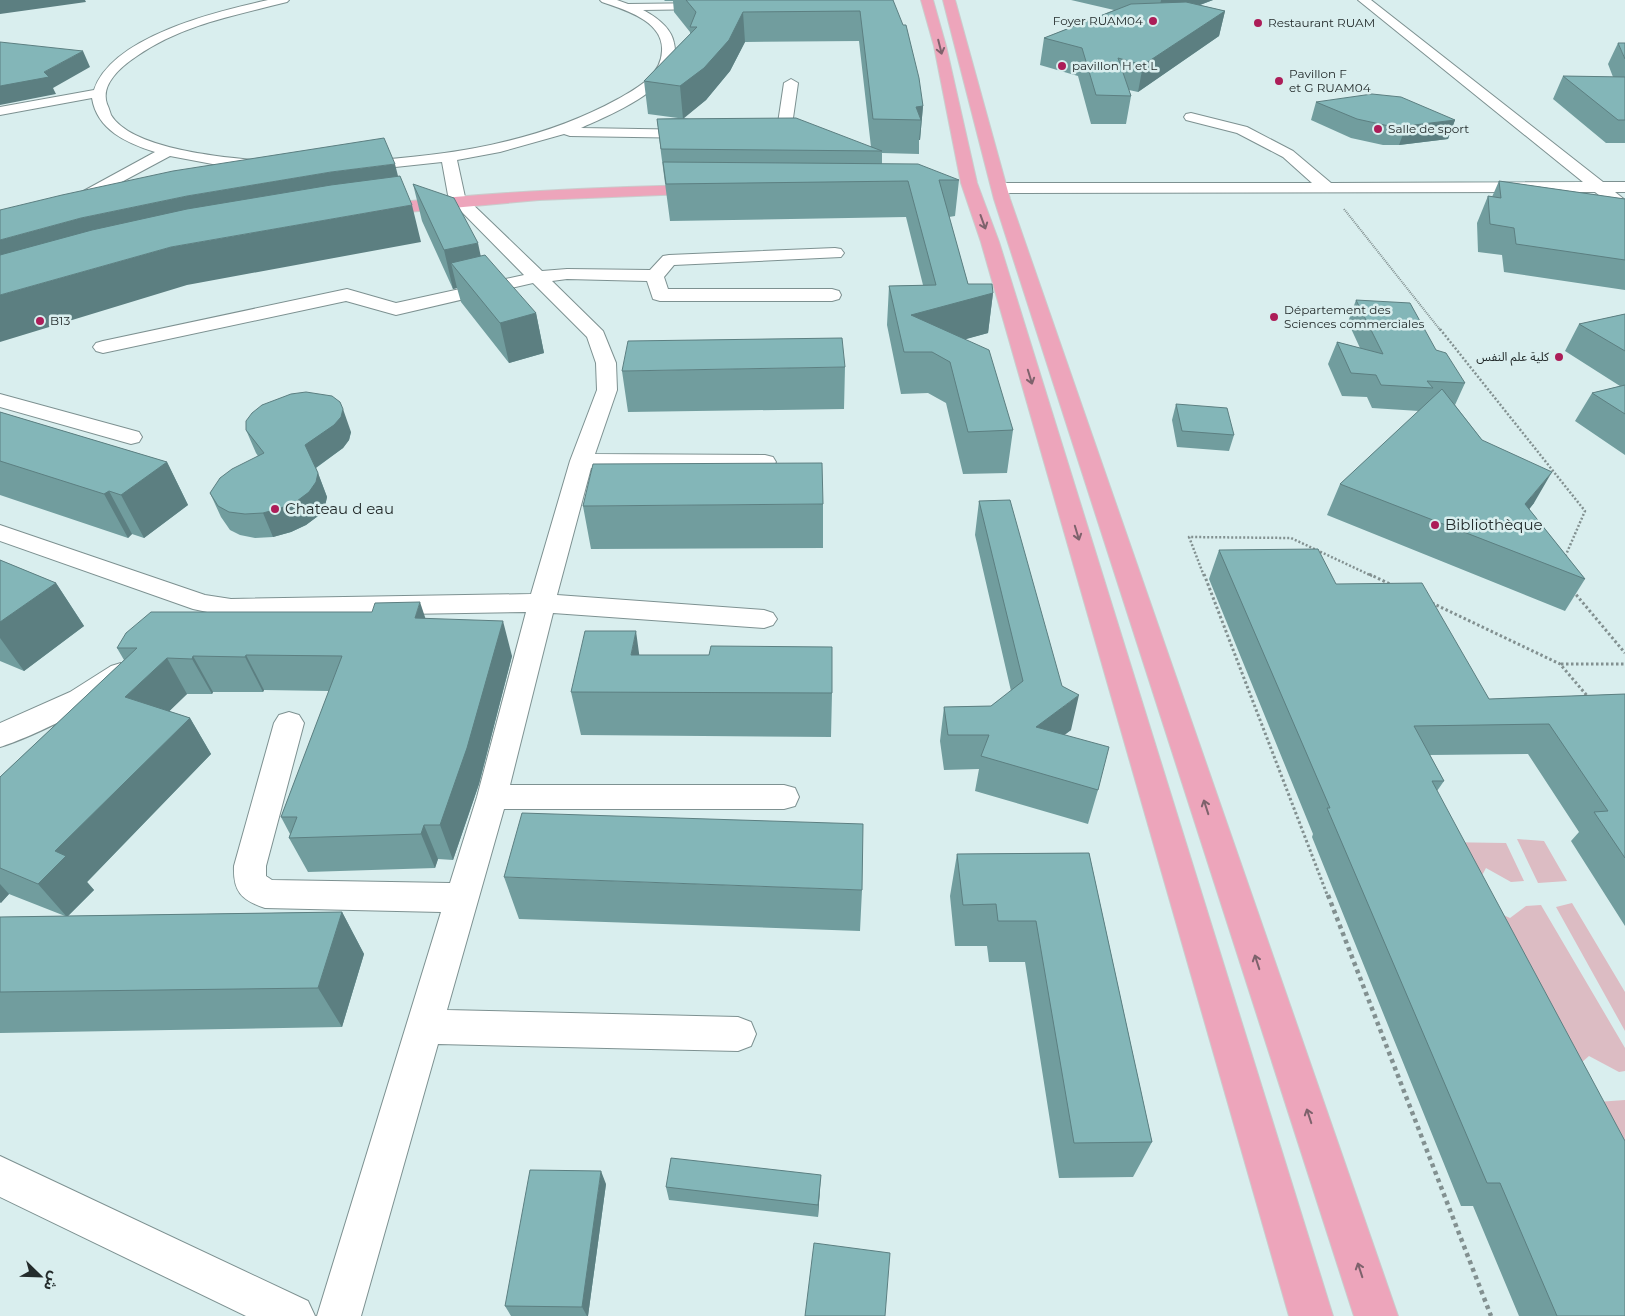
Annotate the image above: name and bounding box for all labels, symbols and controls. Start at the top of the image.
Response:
place label: Foyer RUAM04 [1053,13,1143,28]
marker: Foyer RUAM04 [1147,15,1159,27]
place label: Restaurant RUAM [1268,15,1375,30]
marker: Restaurant RUAM [1252,17,1264,29]
one-way arrow [936,38,945,54]
place label: pavillon H et L [1072,58,1157,73]
marker: pavillon H et L [1056,60,1068,72]
place label: Pavillon F et G RUAM04 [1289,66,1371,95]
marker: Pavillon F et G RUAM04 [1273,75,1285,87]
place label: Salle de sport [1388,121,1469,136]
marker: Salle de sport [1372,123,1384,135]
one-way arrow [979,213,988,229]
place label: Département des Sciences commerciales [1284,302,1425,331]
marker: Département des Sciences commerciales [1268,311,1280,323]
place label: B13 [50,313,70,328]
marker: B13 [34,315,46,327]
place label: كلية علم النفس [1476,349,1550,366]
marker: كلية علم النفس [1553,351,1565,363]
one-way arrow [1026,368,1036,384]
place label: Chateau d eau [285,499,394,518]
marker: Chateau d eau [269,503,281,515]
place label: Bibliothèque [1445,515,1543,534]
marker: Bibliothèque [1429,519,1441,531]
one-way arrow [1072,524,1082,540]
one-way arrow [1200,800,1210,816]
one-way arrow [1252,954,1261,970]
one-way arrow [1304,1108,1313,1124]
north arrow [15,1251,65,1301]
one-way arrow [1355,1262,1365,1278]
text: ش [40,1269,64,1293]

